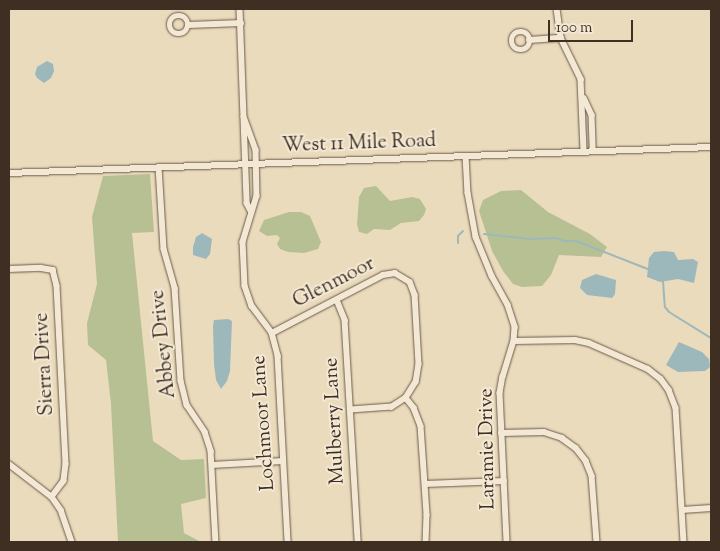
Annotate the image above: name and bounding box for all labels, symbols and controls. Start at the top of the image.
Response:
scale bar [550,10,635,42]
text: 100 m [556,18,592,39]
street label: West 11 Mile Road [281,129,437,159]
street label: Glenmoor [289,252,379,314]
street label: Abbey Drive [146,289,182,399]
street label: Sierra Drive [30,312,60,416]
street label: Lochmoor Lane [247,354,281,492]
street label: Mulberry Lane [320,357,350,485]
street label: Laramie Drive [475,388,501,510]

